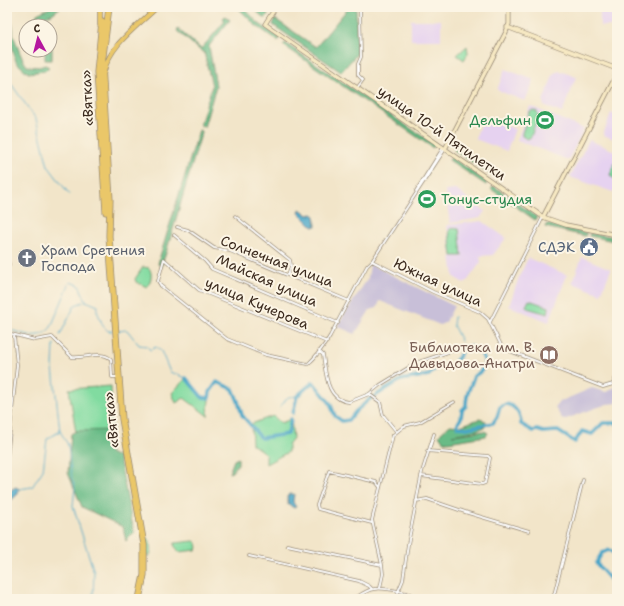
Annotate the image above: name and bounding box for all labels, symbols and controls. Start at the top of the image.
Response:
north arrow [18,18,58,58]
text: С [33,21,41,36]
street label: «Вятка» [77,69,97,127]
street label: улица 10-й Пятилетки [374,82,510,184]
sports icon: Дельфин [534,109,556,131]
place label: Дельфин [470,111,531,129]
sports icon: Тонус-студия [416,188,438,210]
place label: Тонус-студия [441,190,532,208]
street label: Солнечная улица [218,231,336,291]
public building icon: СДЭК [578,236,600,258]
place label: СДЭК [538,238,575,256]
place label: Храм Сретения Господа [41,241,145,275]
church icon: Храм Сретения Господа [16,247,38,269]
street label: Майская улица [214,250,321,310]
street label: Южная улица [391,254,485,310]
street label: улица Кучерова [202,273,312,333]
place label: Библиотека им. В. Давыдова-Анатри [409,338,535,372]
library icon: Библиотека им. В. Давыдова-Анатри [538,344,560,366]
street label: «Вятка» [99,391,123,449]

